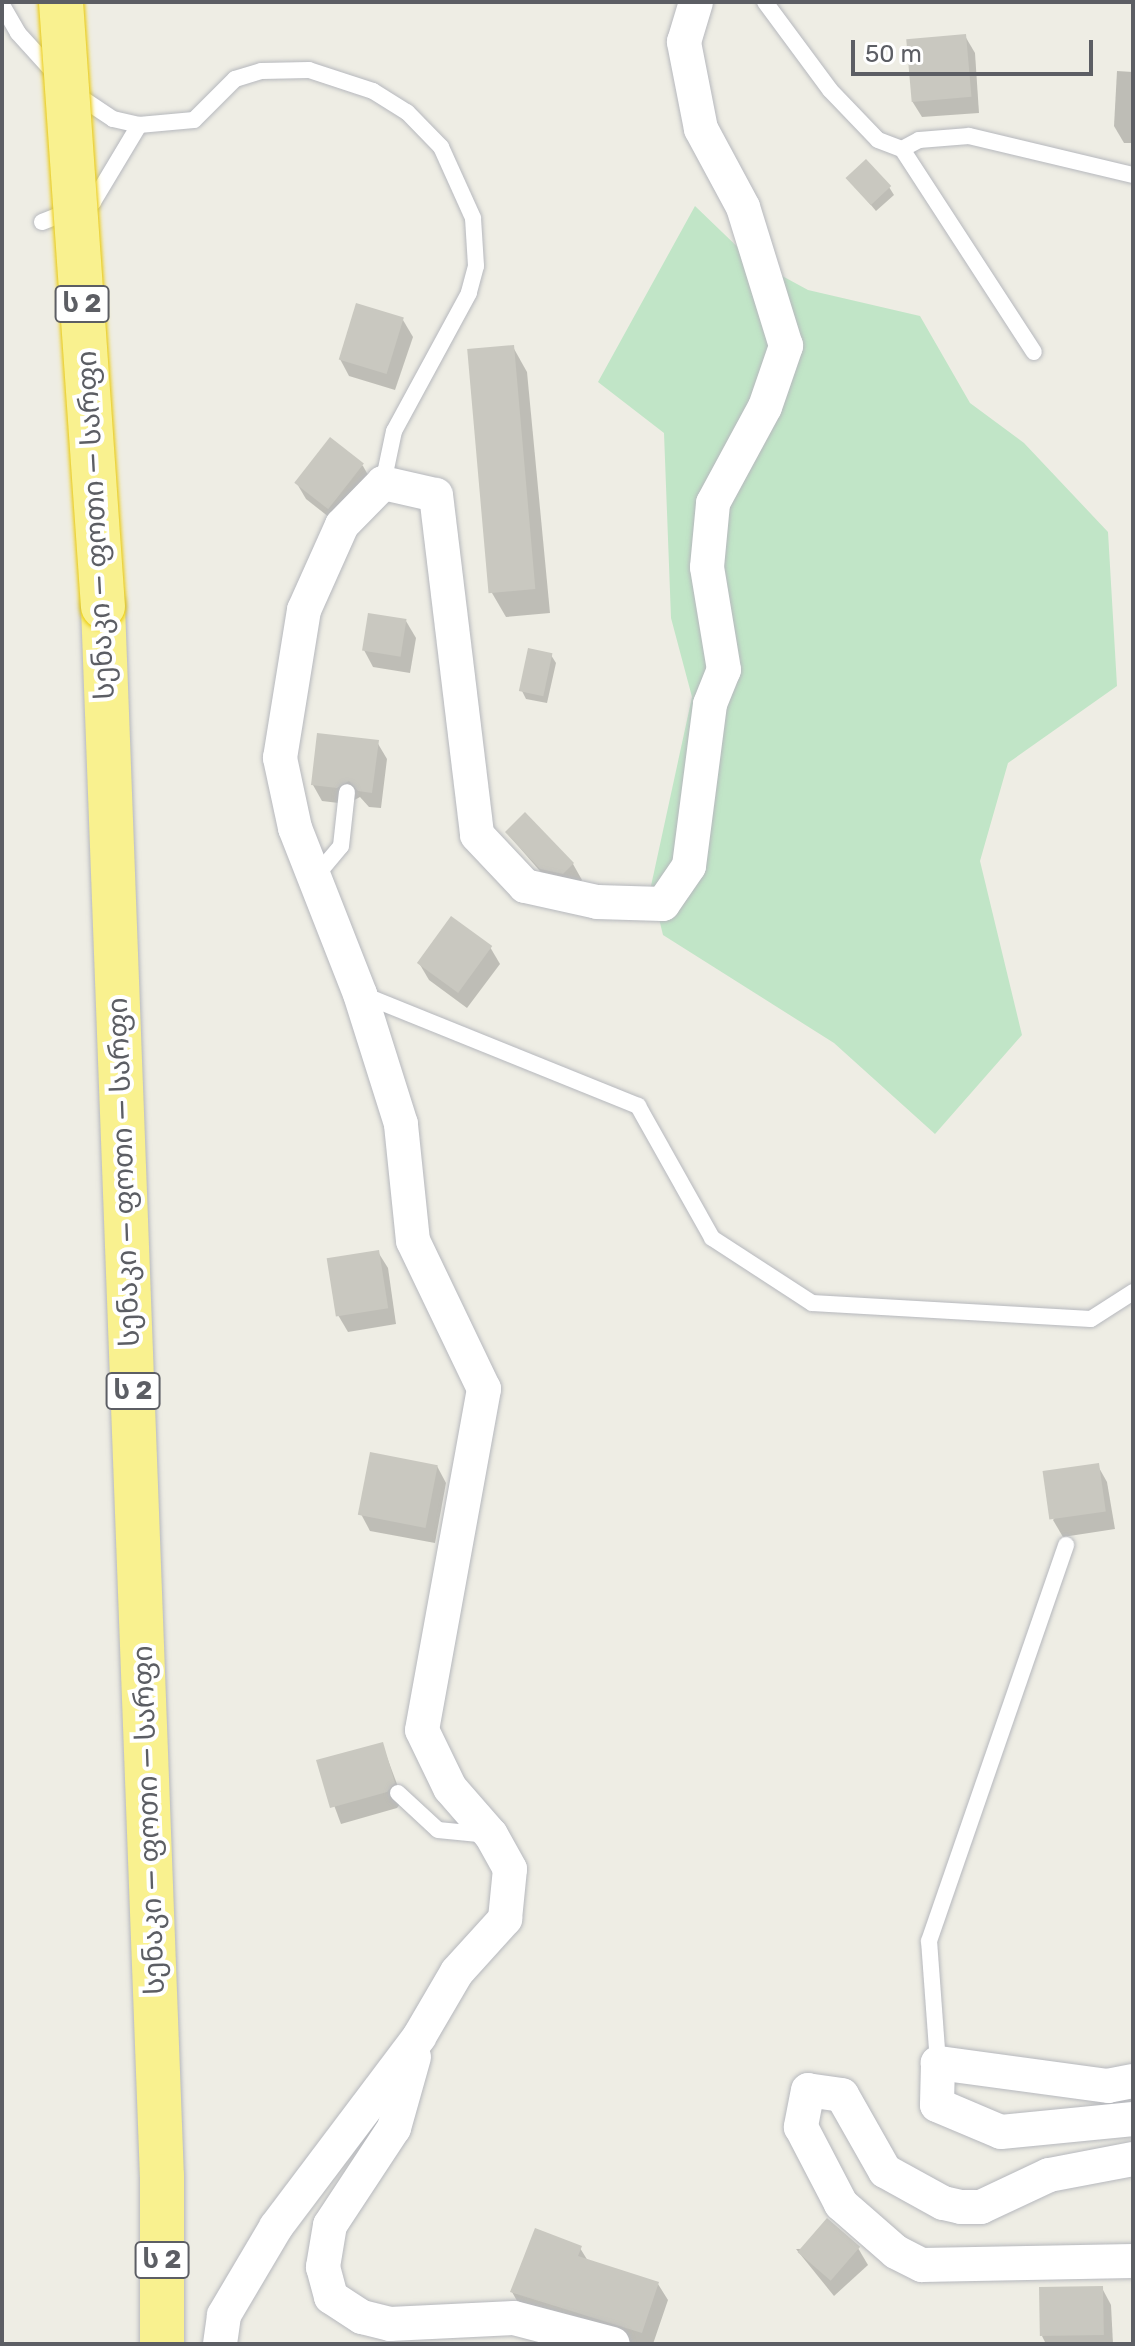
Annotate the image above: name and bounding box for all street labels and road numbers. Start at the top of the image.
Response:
road number: ს 2 [54,282,110,326]
street label: სენაკი — ფოთი — სარფი [70,350,122,700]
street label: სენაკი — ფოთი — სარფი [101,997,147,1347]
road number: ს 2 [105,1369,161,1413]
street label: სენაკი — ფოთი — სარფი [126,1645,172,1995]
road number: ს 2 [134,2238,190,2282]

